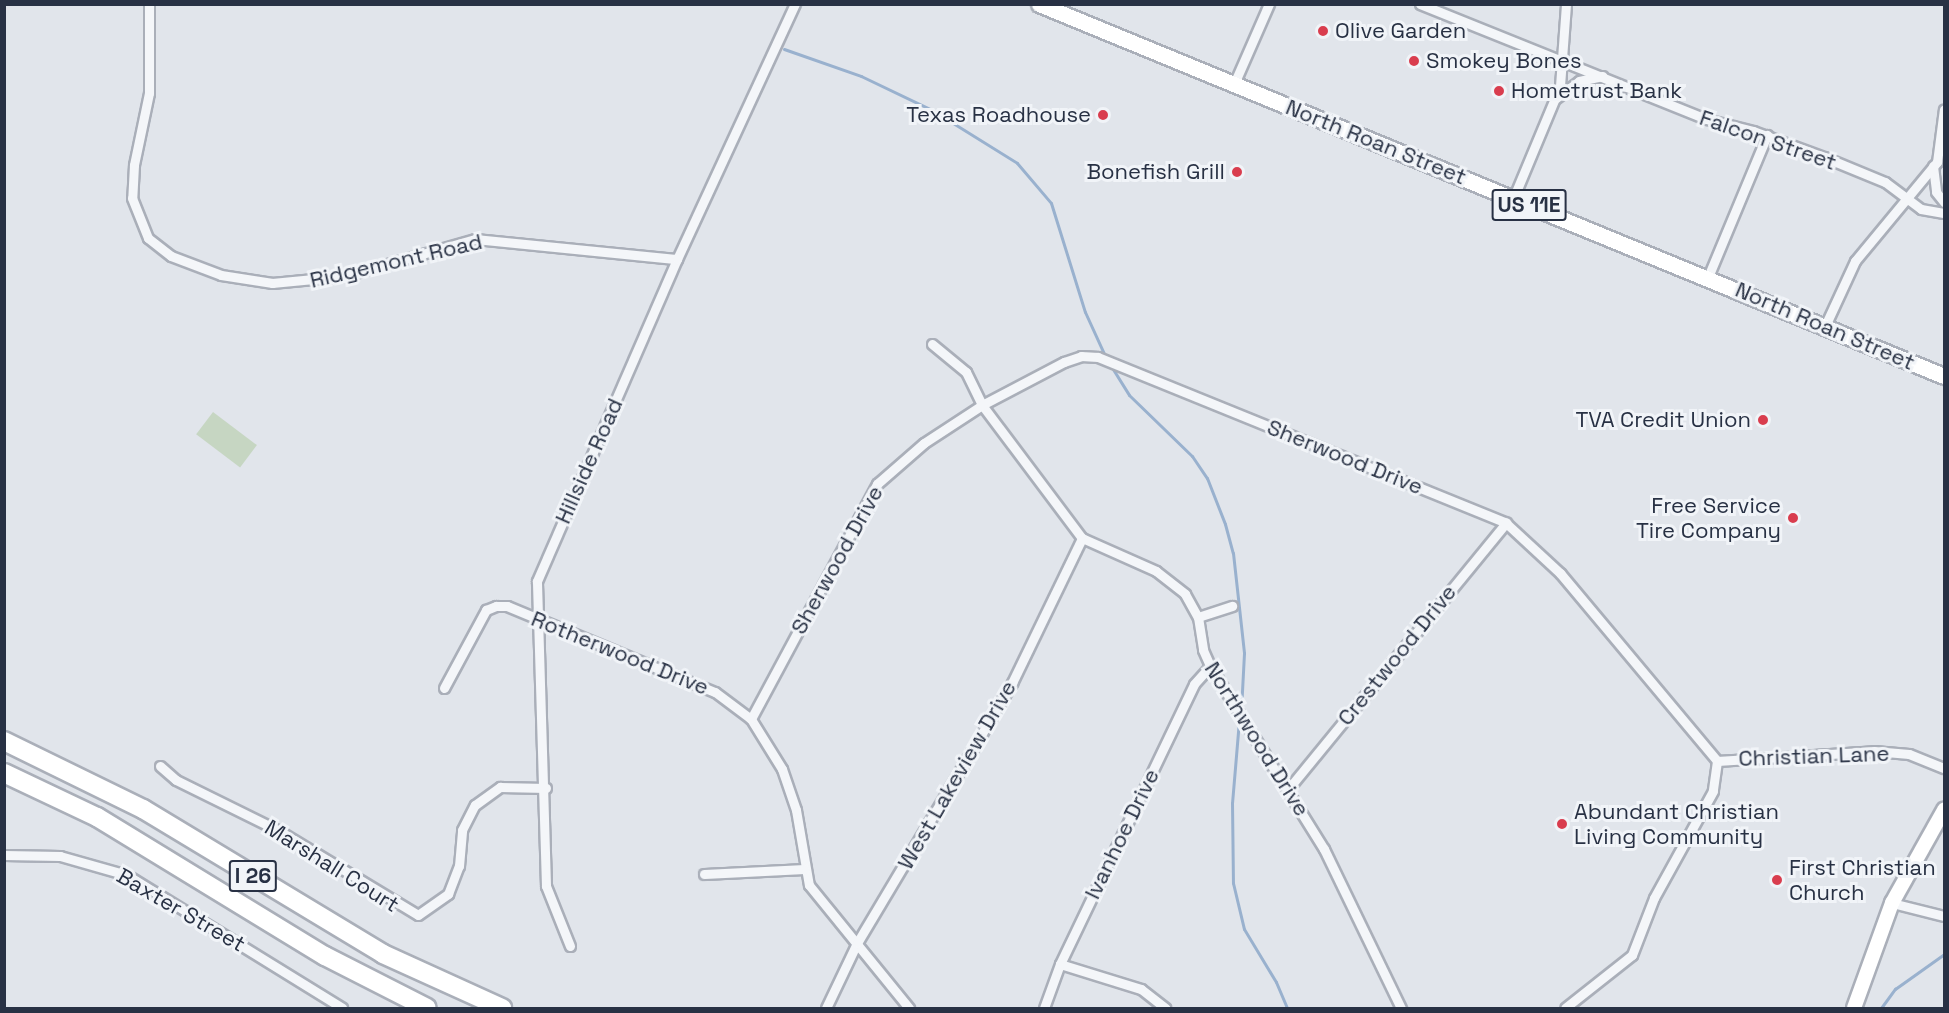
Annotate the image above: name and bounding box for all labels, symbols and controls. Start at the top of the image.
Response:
place label: Olive Garden [1335,18,1466,44]
marker: Olive Garden [1316,24,1330,38]
place label: Smokey Bones [1426,48,1582,74]
marker: Smokey Bones [1407,54,1421,68]
place label: Hometrust Bank [1511,78,1682,104]
marker: Hometrust Bank [1492,84,1506,98]
street label: North Roan Street [1282,94,1470,190]
place label: Texas Roadhouse [906,102,1091,128]
street label: Falcon Street [1696,104,1840,176]
marker: Texas Roadhouse [1096,108,1110,122]
place label: Bonefish Grill [1086,159,1225,185]
marker: Bonefish Grill [1230,165,1244,179]
road number: US 11E [1492,187,1567,223]
street label: Ridgemont Road [307,228,485,294]
street label: North Roan Street [1731,276,1919,376]
street label: Hillside Road [550,394,628,528]
place label: TVA Credit Union [1575,407,1751,433]
marker: TVA Credit Union [1756,413,1770,427]
street label: Sherwood Drive [1263,414,1427,500]
street label: Sherwood Drive [785,481,889,639]
place label: Free Service Tire Company [1636,492,1781,544]
marker: Free Service Tire Company [1786,511,1800,525]
street label: Crestwood Drive [1332,579,1462,731]
street label: Rotherwood Drive [527,605,713,701]
street label: Northwood Drive [1199,657,1315,821]
street label: West Lakeview Drive [892,676,1022,874]
street label: Christian Lane [1738,740,1890,772]
street label: Ivanhoe Drive [1079,765,1165,903]
place label: Abundant Christian Living Community [1574,798,1779,849]
street label: Marshall Court [260,814,404,918]
marker: Abundant Christian Living Community [1555,817,1569,831]
place label: First Christian Church [1789,854,1936,906]
road number: I 26 [228,858,278,894]
street label: Baxter Street [112,863,250,957]
marker: First Christian Church [1770,873,1784,887]

